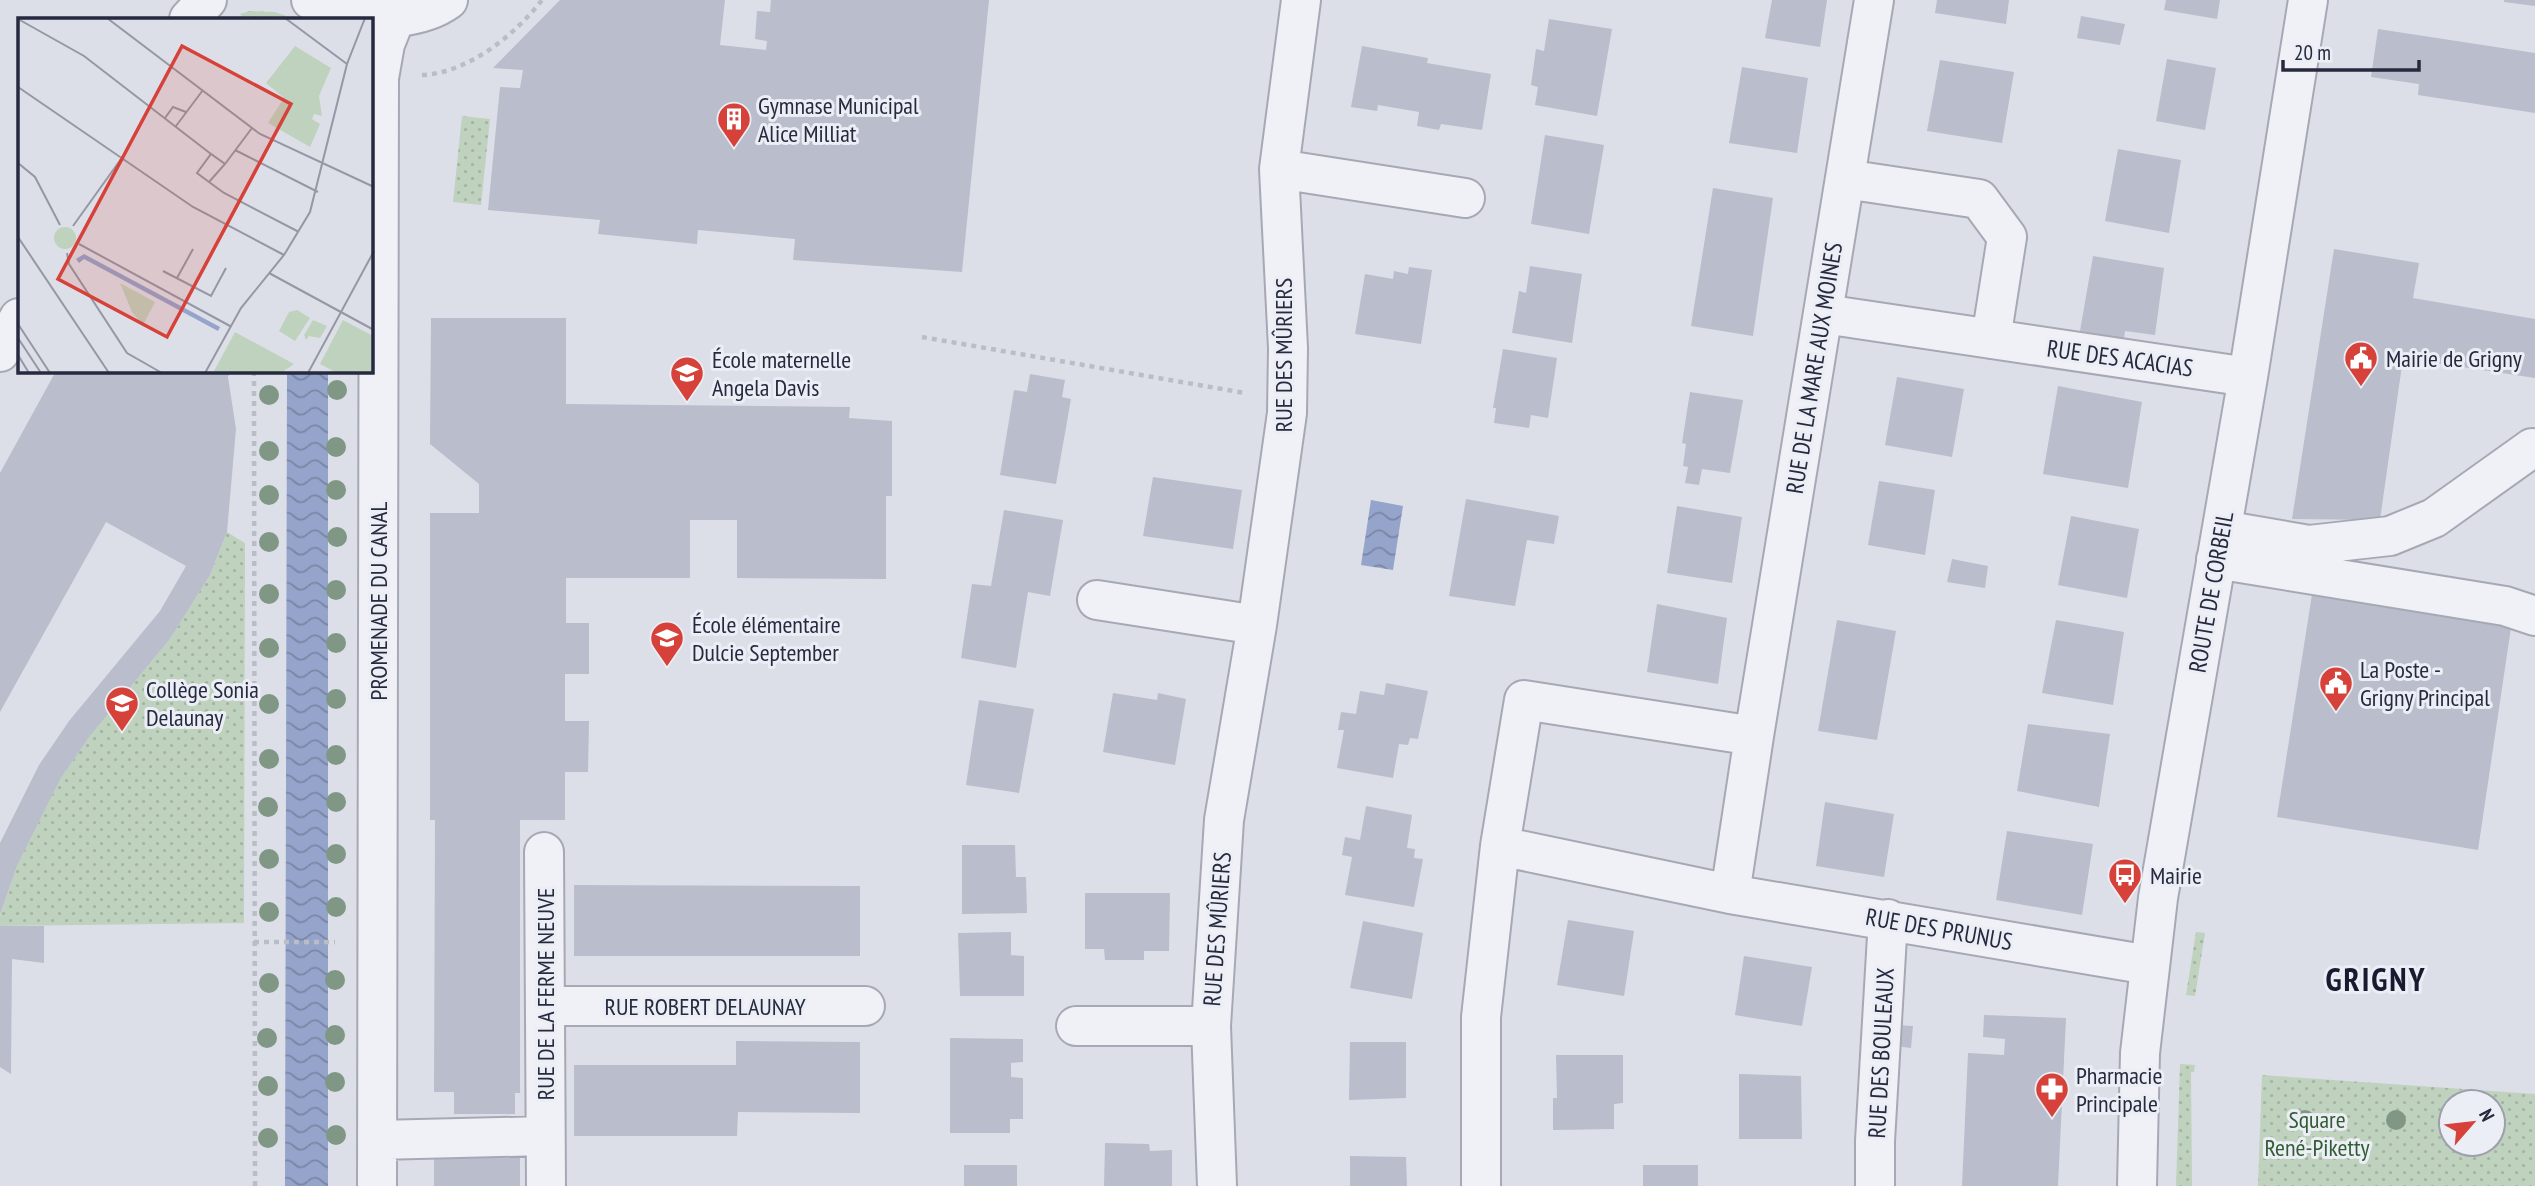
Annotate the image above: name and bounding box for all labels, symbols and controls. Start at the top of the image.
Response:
inset map [18,18,373,373]
scale bar [2283,28,2420,72]
text: 20 m [2294,39,2331,66]
place label: Gymnase Municipal Alice Milliat [758,90,919,149]
building icon: Gymnase Municipal Alice Milliat [715,100,753,149]
street label: RUE DE LA MARE AUX MOINES [1779,240,1849,496]
street label: RUE DES MÛRIERS [1268,278,1299,432]
street label: RUE DES ACACIAS [2045,332,2195,384]
public building icon: Mairie de Grigny [2342,339,2380,388]
place label: Mairie de Grigny [2386,343,2522,374]
place label: École maternelle Angela Davis [712,344,851,403]
school or university icon: École maternelle Angela Davis [668,354,706,403]
street label: PROMENADE DU CANAL [363,502,394,700]
street label: ROUTE DE CORBEIL [2182,509,2240,675]
place label: École élémentaire Dulcie September [692,609,841,668]
school or university icon: École élémentaire Dulcie September [648,619,686,668]
place label: La Poste - Grigny Principal [2360,654,2490,713]
public building icon: La Poste - Grigny Principal [2317,664,2355,713]
place label: Collège Sonia Delaunay [146,674,259,733]
school or university icon: Collège Sonia Delaunay [103,684,141,733]
street label: RUE DES MÛRIERS [1196,851,1238,1007]
bus stop icon: Mairie [2106,856,2144,905]
place label: Mairie [2150,860,2202,891]
street label: RUE DE LA FERME NEUVE [530,888,561,1100]
street label: RUE DES PRUNUS [1863,901,2015,957]
district label: GRIGNY [2326,958,2426,1000]
street label: RUE DES BOULEAUX [1861,967,1901,1139]
street label: RUE ROBERT DELAUNAY [604,991,806,1022]
place label: Pharmacie Principale [2076,1060,2162,1119]
pharmacy icon: Pharmacie Principale [2033,1070,2071,1119]
north arrow [2437,1088,2507,1158]
park label: Square René-Piketty [2264,1104,2370,1163]
text: N [2474,1105,2500,1125]

